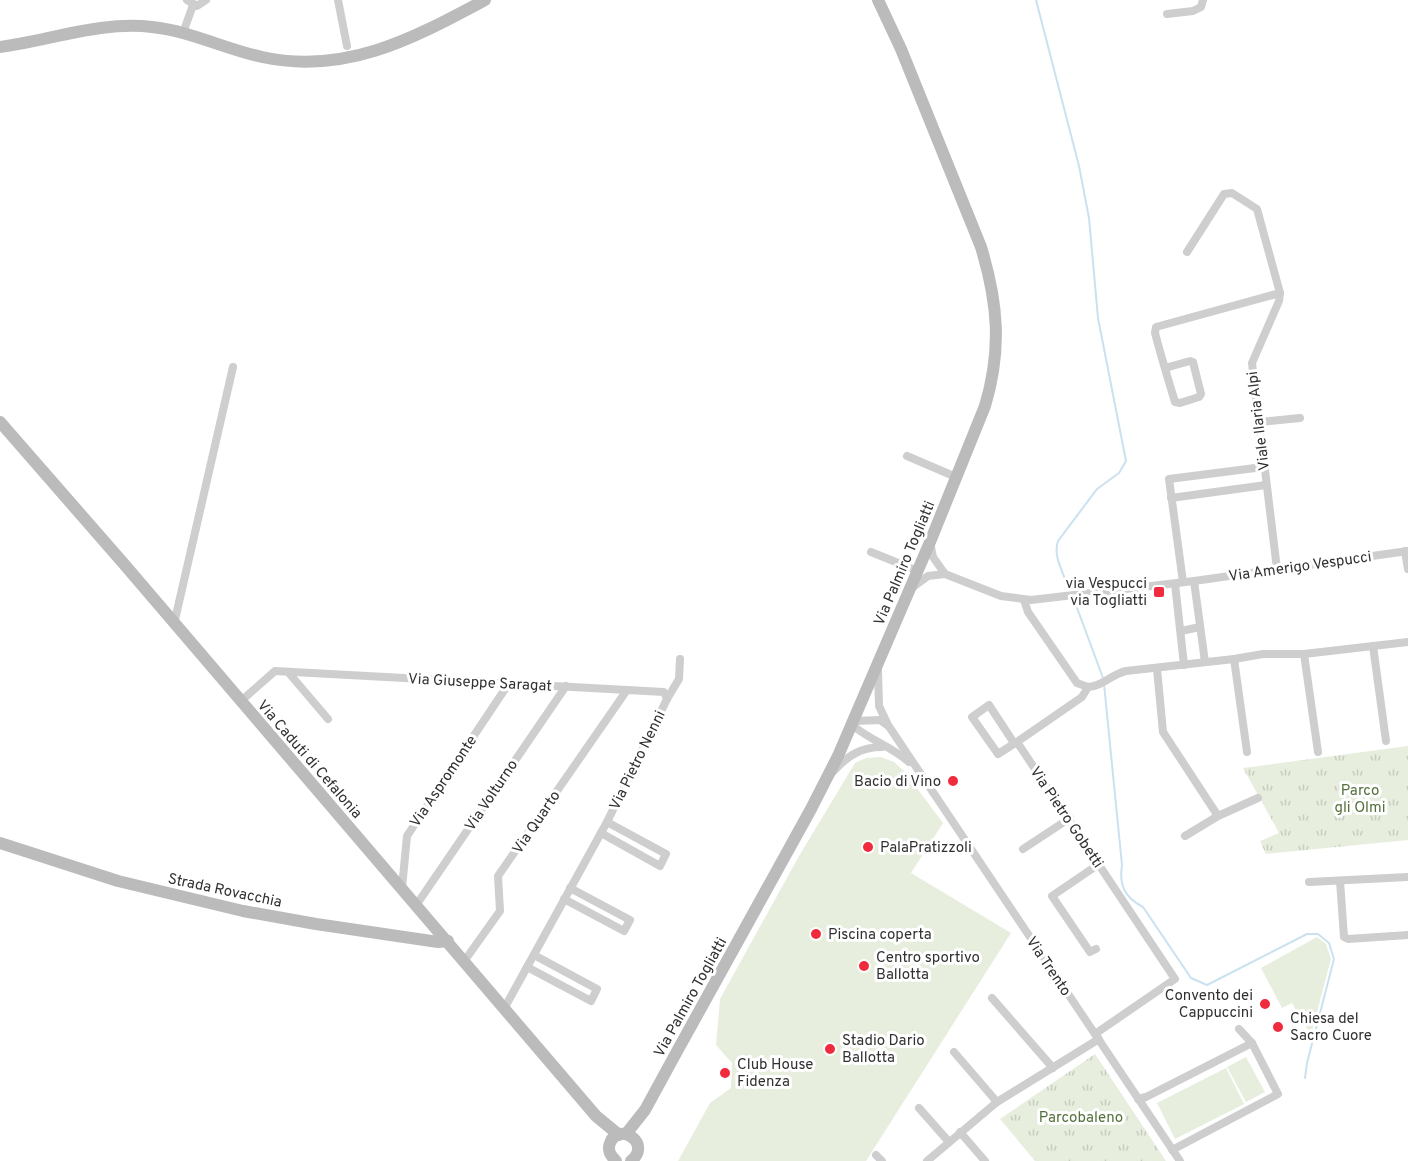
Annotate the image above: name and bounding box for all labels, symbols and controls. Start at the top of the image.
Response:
street label: Viale Ilaria Alpi [1244,370,1275,472]
street label: Via Palmiro Togliatti [871,498,940,629]
street label: Via Amerigo Vespucci [1228,548,1373,587]
place label: via Vespucci via Togliatti [1066,575,1147,611]
marker: via Vespucci via Togliatti [1152,585,1166,599]
street label: Via Giuseppe Saragat [408,670,552,697]
street label: Via Caduti di Cefalonia [252,697,366,823]
street label: Via Pietro Nenni [606,708,671,814]
street label: Via Aspromonte [407,732,482,831]
street label: Via Volturno [462,757,523,835]
street label: Via Pietro Gobetti [1025,763,1107,872]
place label: Bacio di Vino [854,773,941,792]
marker: Bacio di Vino [946,774,960,788]
park label: Parco gli Olmi [1334,782,1386,818]
street label: Via Quarto [509,787,565,858]
place label: PalaPratizzoli [880,839,972,858]
marker: PalaPratizzoli [861,840,875,854]
street label: Strada Rovacchia [166,870,283,913]
place label: Piscina coperta [828,926,932,945]
marker: Piscina coperta [809,927,823,941]
street label: Via Trento [1021,933,1075,1000]
street label: Via Palmiro Togliatti [651,935,732,1061]
place label: Centro sportivo Ballotta [876,949,980,985]
marker: Centro sportivo Ballotta [857,959,871,973]
place label: Convento dei Cappuccini [1165,987,1253,1023]
marker: Convento dei Cappuccini [1258,997,1272,1011]
place label: Chiesa del Sacro Cuore [1290,1010,1372,1046]
marker: Chiesa del Sacro Cuore [1271,1020,1285,1034]
place label: Stadio Dario Ballotta [842,1032,925,1068]
marker: Stadio Dario Ballotta [823,1042,837,1056]
place label: Club House Fidenza [737,1056,813,1092]
marker: Club House Fidenza [718,1066,732,1080]
park label: Parcobaleno [1039,1109,1123,1128]

